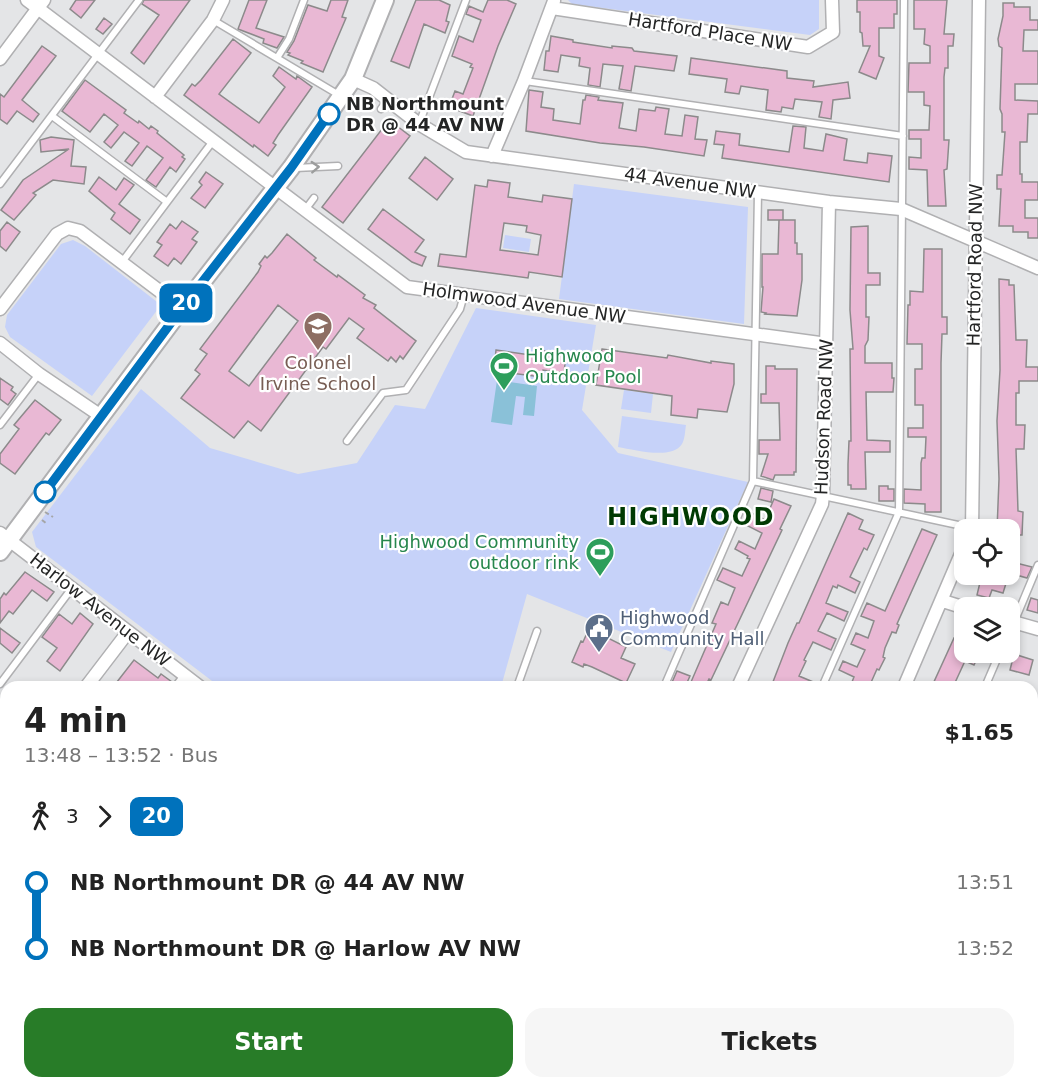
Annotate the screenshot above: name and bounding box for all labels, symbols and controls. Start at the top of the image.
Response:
street label: Hartford Place NW [627,8,794,55]
place label: NB Northmount DR @ 44 AV NW [346,93,505,135]
marker: NB Northmount DR @ 44 AV NW [318,103,340,125]
one-way arrow [310,161,319,174]
street label: 44 Avenue NW [623,163,757,202]
street label: Hartford Road NW [963,183,986,347]
street label: Holmwood Avenue NW [421,278,627,327]
line badge: 20 [159,284,213,322]
text: 20 [171,291,201,315]
school or university icon: Colonel Irvine School [302,310,334,352]
street label: Hudson Road NW [810,338,837,495]
place label: Highwood Outdoor Pool [525,345,641,387]
sports icon: Highwood Outdoor Pool [488,350,520,392]
place label: Colonel Irvine School [260,352,376,394]
unlabelled marker [34,481,56,503]
district label: HIGHWOOD [607,503,775,531]
map controls [954,519,1020,663]
button: locate [954,519,1020,585]
place label: Highwood Community outdoor rink [380,531,580,573]
sports icon: Highwood Community outdoor rink [584,536,616,578]
street label: Harlow Avenue NW [26,548,175,671]
button: layers [954,597,1020,663]
place label: Highwood Community Hall [620,607,764,649]
public building icon: Highwood Community Hall [583,612,615,654]
text: 4 min [24,701,128,740]
text: $1.65 [944,720,1014,745]
text: 13:48 – 13:52 · Bus [24,743,218,767]
icon: walk [24,800,57,833]
icon: forward [88,800,121,833]
text: 3 [66,804,79,828]
text: 20 [142,804,171,828]
text: NB Northmount DR @ 44 AV NW [70,870,465,895]
text: 13:51 [956,870,1014,894]
text: NB Northmount DR @ Harlow AV NW [70,936,521,961]
text: 13:52 [956,936,1014,960]
button: Start [24,1008,513,1077]
button: Tickets [525,1008,1014,1077]

